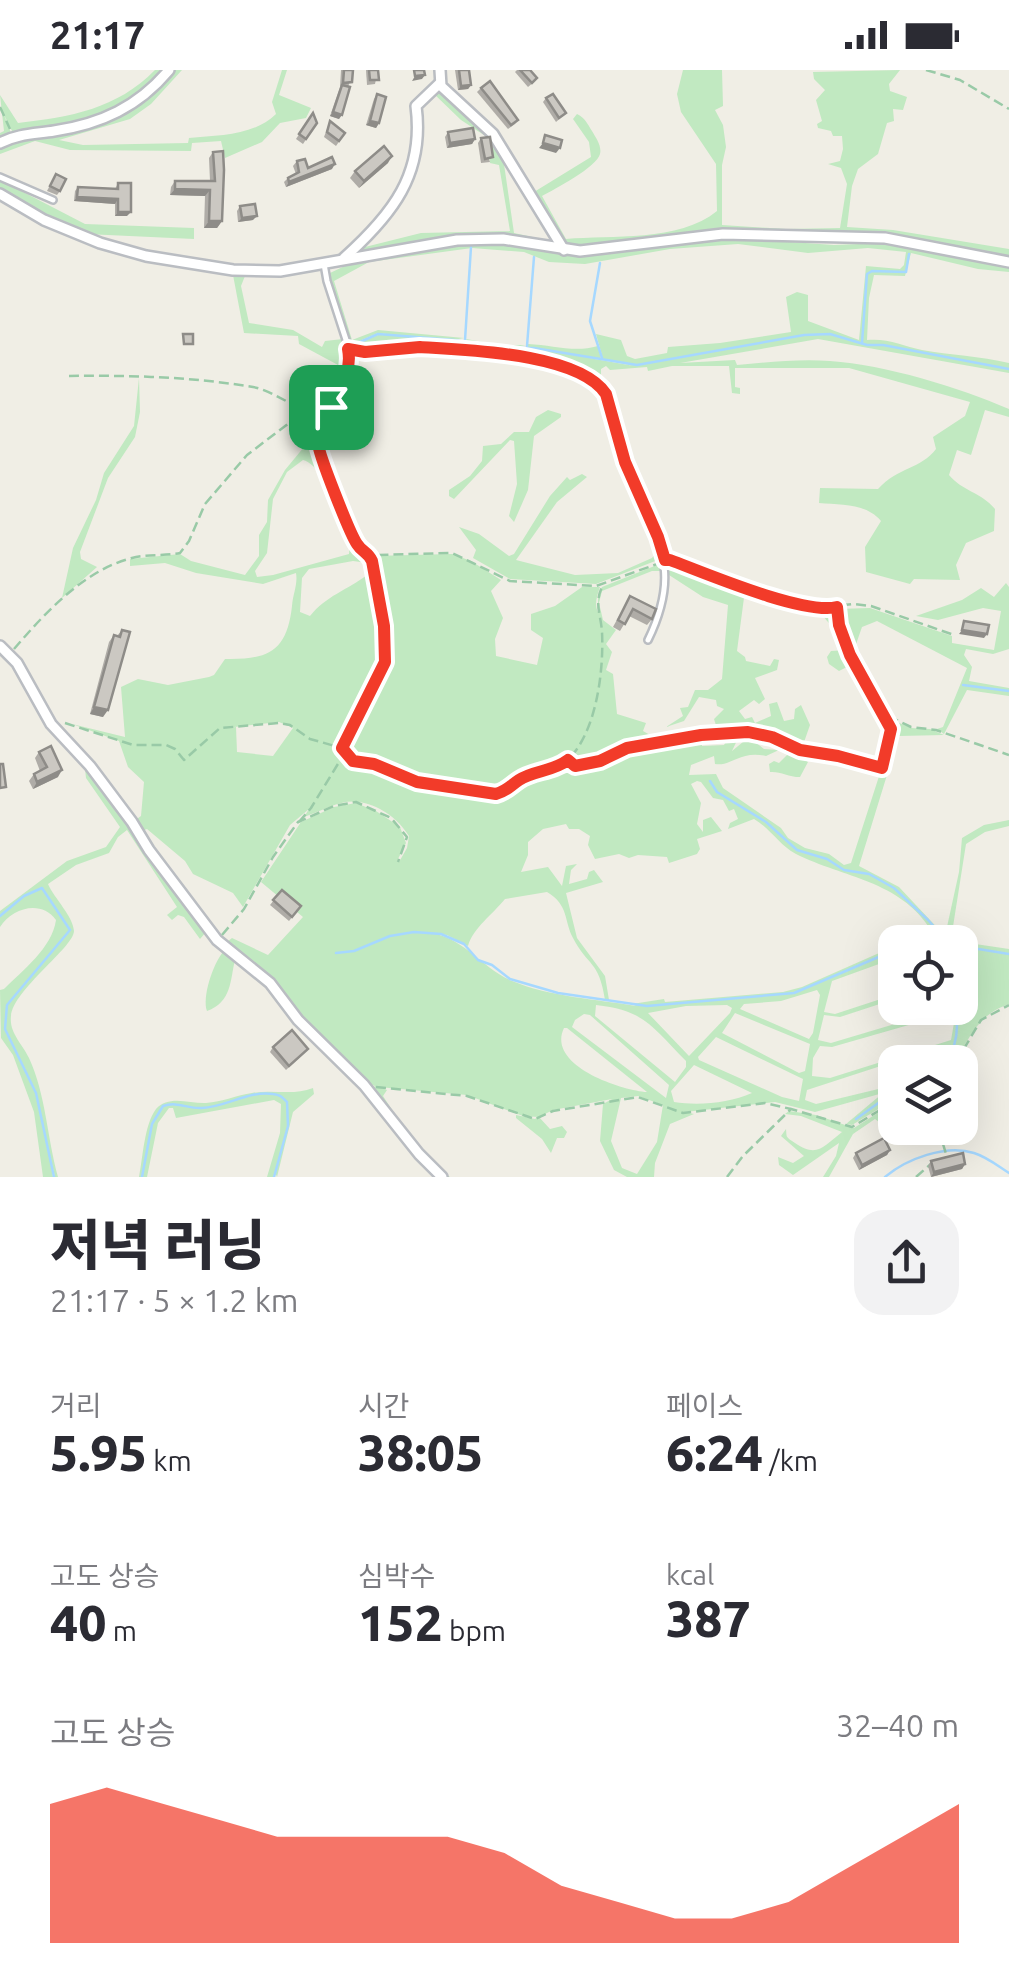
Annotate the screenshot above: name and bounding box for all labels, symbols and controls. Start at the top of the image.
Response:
text: 21:17 [50,14,145,56]
pin [289,365,374,450]
icon: arrive [304,380,359,435]
map controls [878,925,978,1145]
button: locate [878,925,978,1025]
button: layers [878,1045,978,1145]
button: share [854,1210,959,1315]
text: 저녁 러닝 [50,1214,266,1275]
text: 21:17 · 5 × 1.2 km [50,1282,298,1318]
text: 거리 [50,1390,102,1421]
text: 시간 [358,1390,410,1421]
text: 페이스 [666,1390,743,1421]
text: 5.95 [50,1424,147,1480]
text: 38:05 [358,1424,483,1480]
text: 6:24 [666,1424,763,1480]
text: km [147,1445,192,1476]
text: /km [763,1445,818,1476]
text: kcal [666,1559,714,1590]
text: 고도 상승 [50,1560,159,1591]
text: 심박수 [358,1560,435,1591]
text: 387 [666,1590,751,1646]
text: 40 [50,1594,106,1650]
text: 152 [358,1594,443,1650]
text: m [106,1615,137,1646]
text: bpm [443,1615,506,1646]
text: 32–40 m [836,1707,959,1743]
text: 고도 상승 [50,1714,175,1750]

